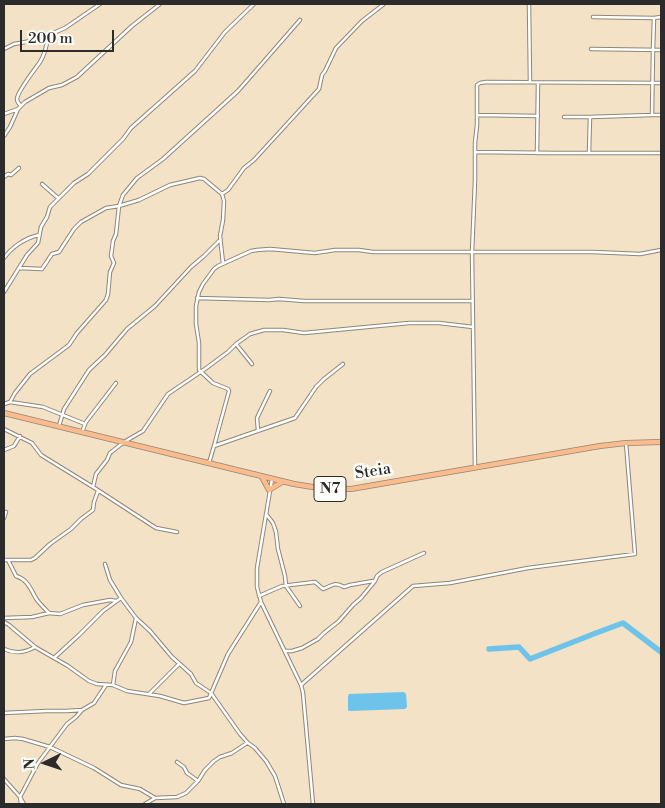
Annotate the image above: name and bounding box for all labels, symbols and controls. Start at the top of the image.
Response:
scale bar [22,20,116,52]
text: 200 m [28,29,73,48]
street label: Steia [354,460,392,484]
road number: N7 [314,476,346,502]
north arrow [20,738,70,788]
text: N [21,758,39,770]

